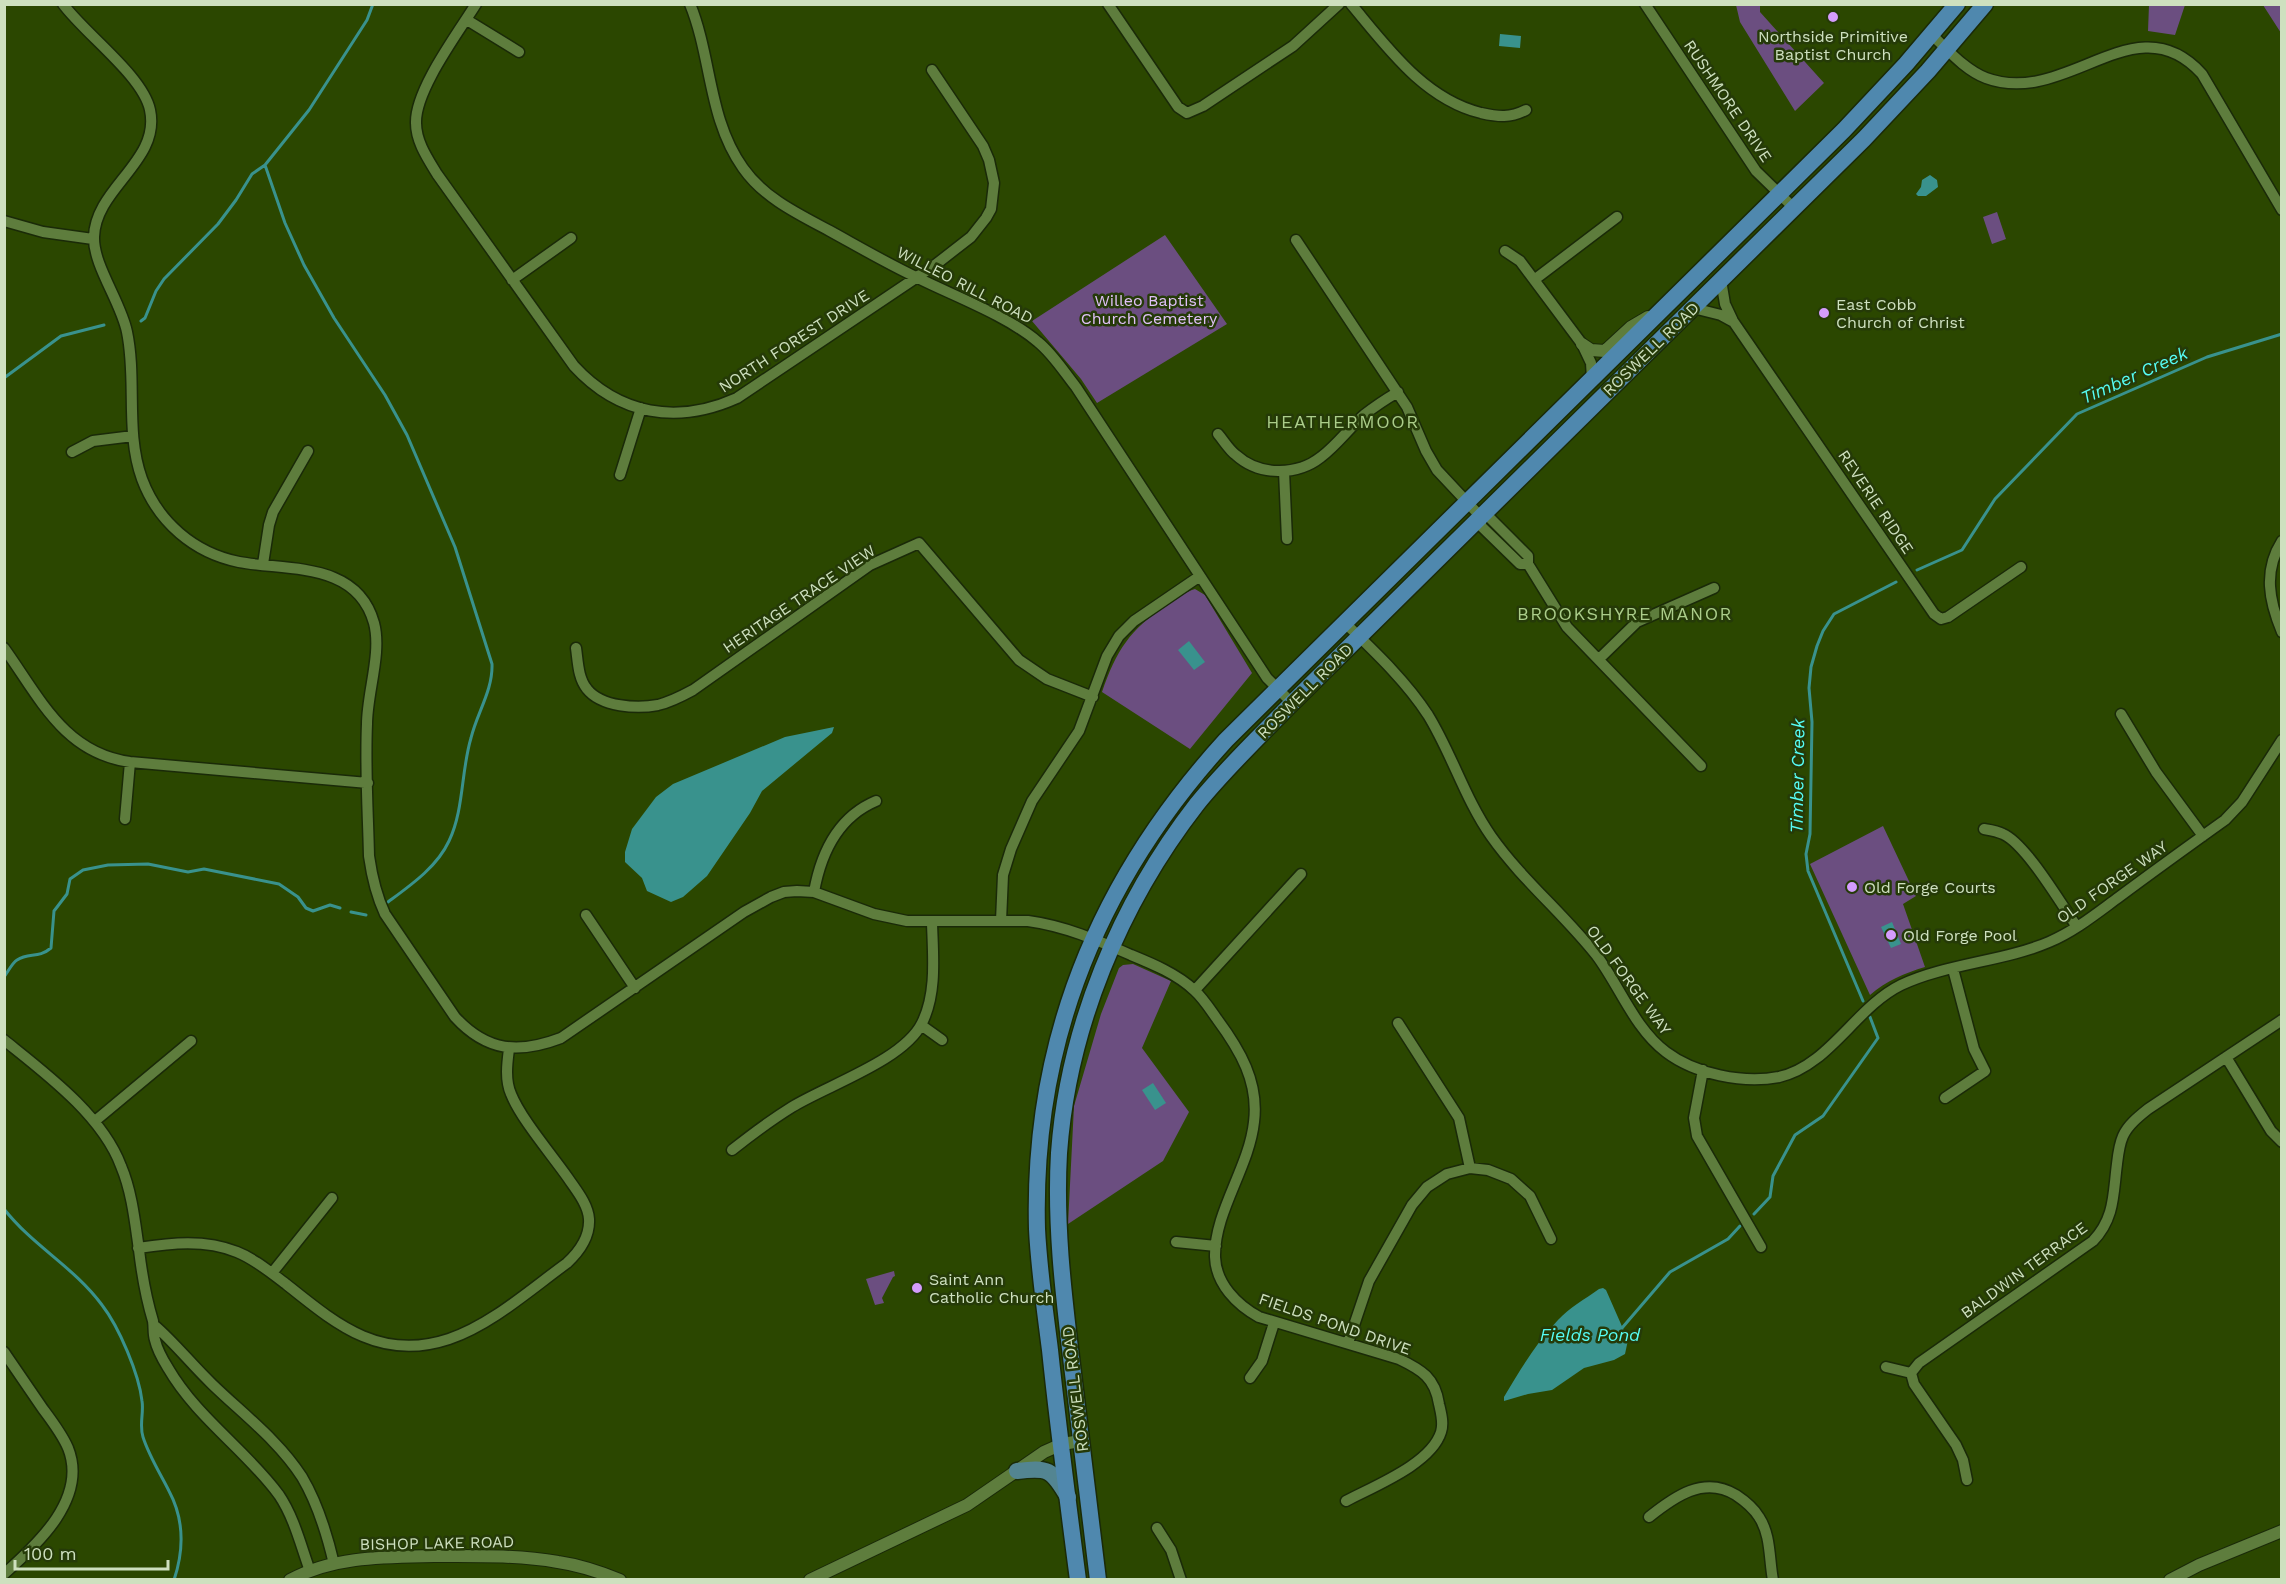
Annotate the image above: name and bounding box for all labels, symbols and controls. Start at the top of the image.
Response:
marker: Northside Primitive Baptist Church [1826,10,1840,24]
place label: Northside Primitive Baptist Church [1758,27,1908,64]
street label: RUSHMORE DRIVE [1680,36,1776,166]
street label: WILLEO RILL ROAD [894,242,1036,328]
street label: NORTH FOREST DRIVE [715,285,873,397]
park label: Willeo Baptist Church Cemetery [1081,291,1218,328]
place label: East Cobb Church of Christ [1836,295,1965,332]
street label: ROSWELL ROAD [1599,298,1703,400]
marker: East Cobb Church of Christ [1817,306,1831,320]
water label: Timber Creek [2077,342,2192,408]
district label: HEATHERMOOR [1266,411,1420,432]
street label: REVERIE RIDGE [1834,446,1918,558]
street label: HERITAGE TRACE VIEW [719,541,879,657]
district label: BROOKSHYRE MANOR [1517,603,1733,624]
street label: ROSWELL ROAD [1253,639,1357,743]
water label: Timber Creek [1785,717,1809,834]
street label: OLD FORGE WAY [2053,837,2171,927]
place label: Old Forge Courts [1864,878,1996,897]
marker: Old Forge Courts [1845,880,1859,894]
street label: OLD FORGE WAY [1583,921,1675,1039]
place label: Old Forge Pool [1903,926,2017,945]
marker: Old Forge Pool [1884,928,1898,942]
street label: BALDWIN TERRACE [1957,1218,2091,1322]
place label: Saint Ann Catholic Church [929,1270,1054,1307]
marker: Saint Ann Catholic Church [910,1281,924,1295]
street label: FIELDS POND DRIVE [1257,1289,1413,1359]
water label: Fields Pond [1540,1324,1641,1345]
street label: ROSWELL ROAD [1058,1325,1092,1453]
street label: BISHOP LAKE ROAD [360,1532,514,1554]
scale bar [15,1533,168,1571]
text: 100 m [24,1543,77,1564]

